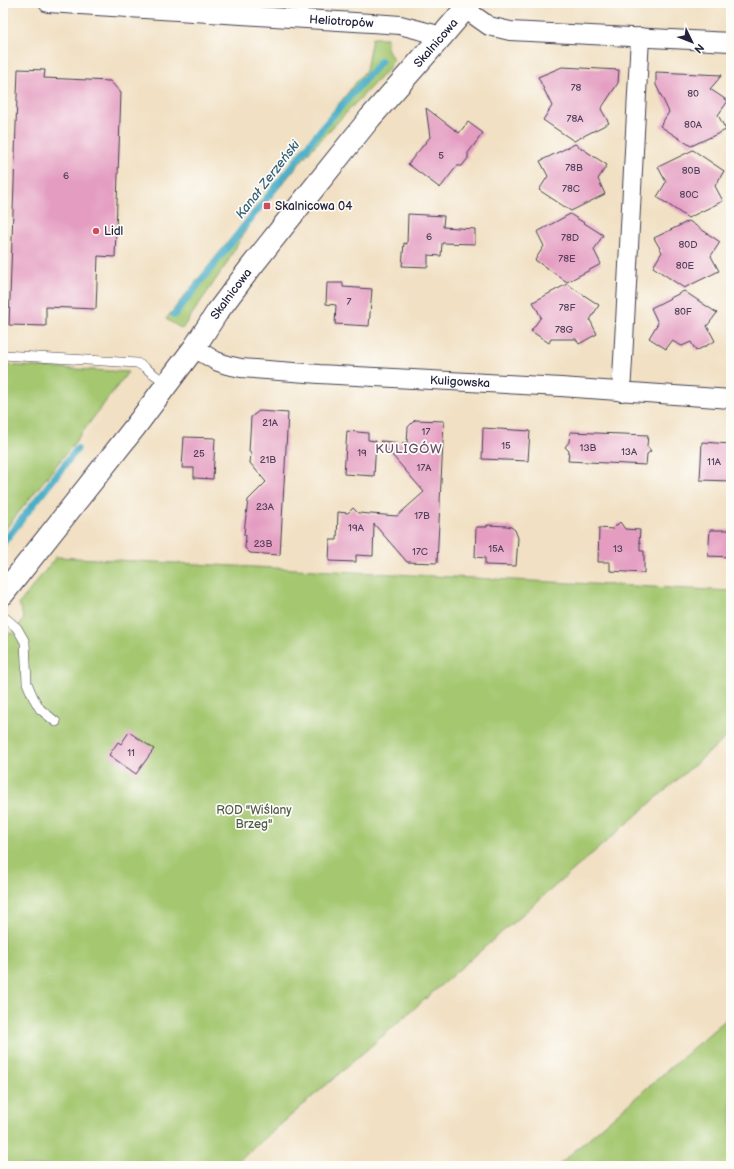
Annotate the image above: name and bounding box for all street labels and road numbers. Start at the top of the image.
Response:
street label: Heliotropów [309,12,374,31]
street label: Skalnicowa [411,16,462,71]
street label: Skalnicowa [207,266,255,323]
street label: Kuligowska [430,373,490,391]

